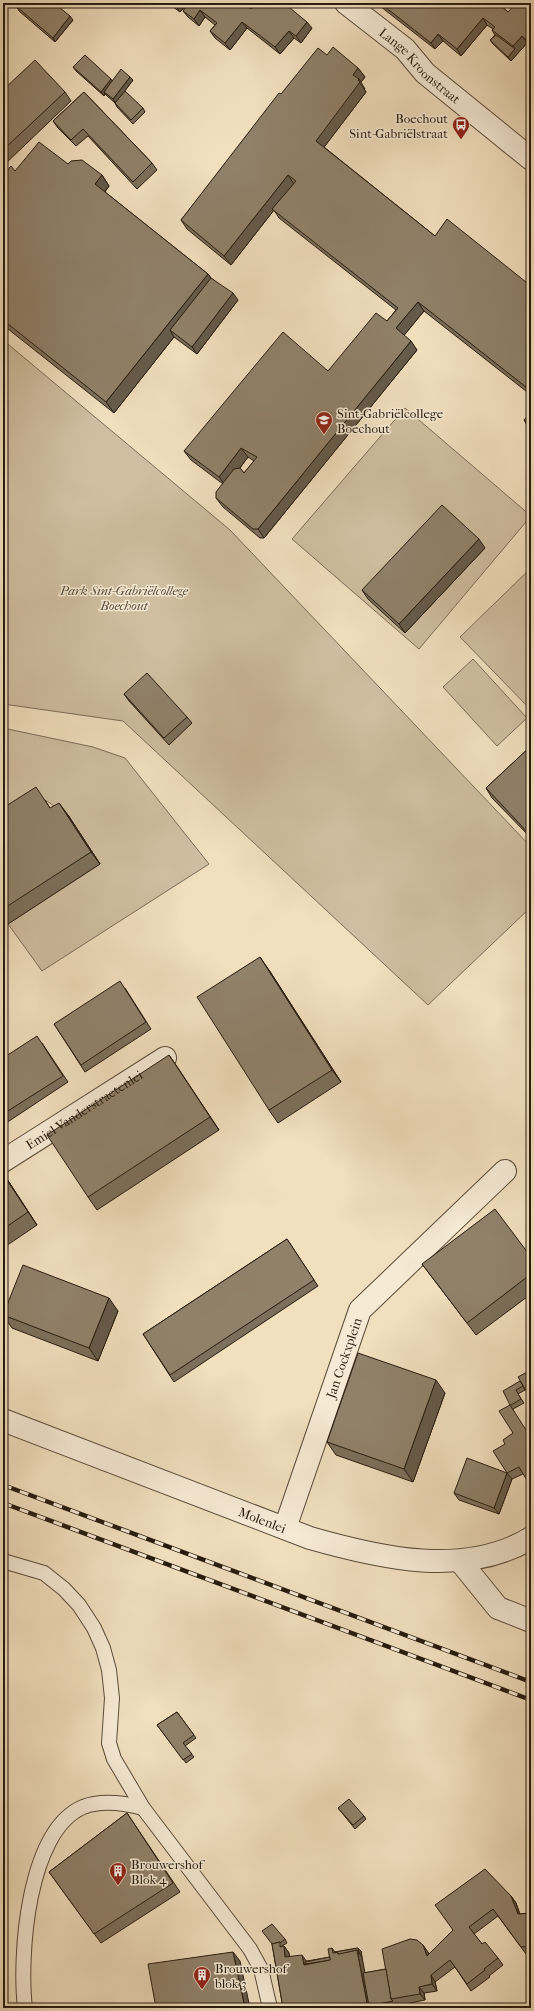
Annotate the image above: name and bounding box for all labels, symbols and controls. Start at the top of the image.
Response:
street label: Lange Kroonstraat [377,24,464,106]
place label: Boechout Sint-Gabriëlstraat [349,111,448,141]
bus stop icon: Boechout Sint-Gabriëlstraat [451,115,471,140]
place label: Sint-Gabriëlcollege Boechout [337,406,444,436]
school or university icon: Sint-Gabriëlcollege Boechout [314,410,334,435]
park label: Park Sint-Gabriëlcollege Boechout [59,583,189,613]
street label: Emiel Vanderstraetenlei [23,1067,145,1152]
street label: Jan Cockxplein [322,1315,364,1401]
street label: Molenlei [237,1504,288,1536]
place label: Brouwershof Blok 4 [131,1857,206,1887]
building icon: Brouwershof Blok 4 [108,1861,128,1886]
place label: Brouwershof blok 3 [214,1961,290,1991]
building icon: Brouwershof blok 3 [192,1965,212,1990]

